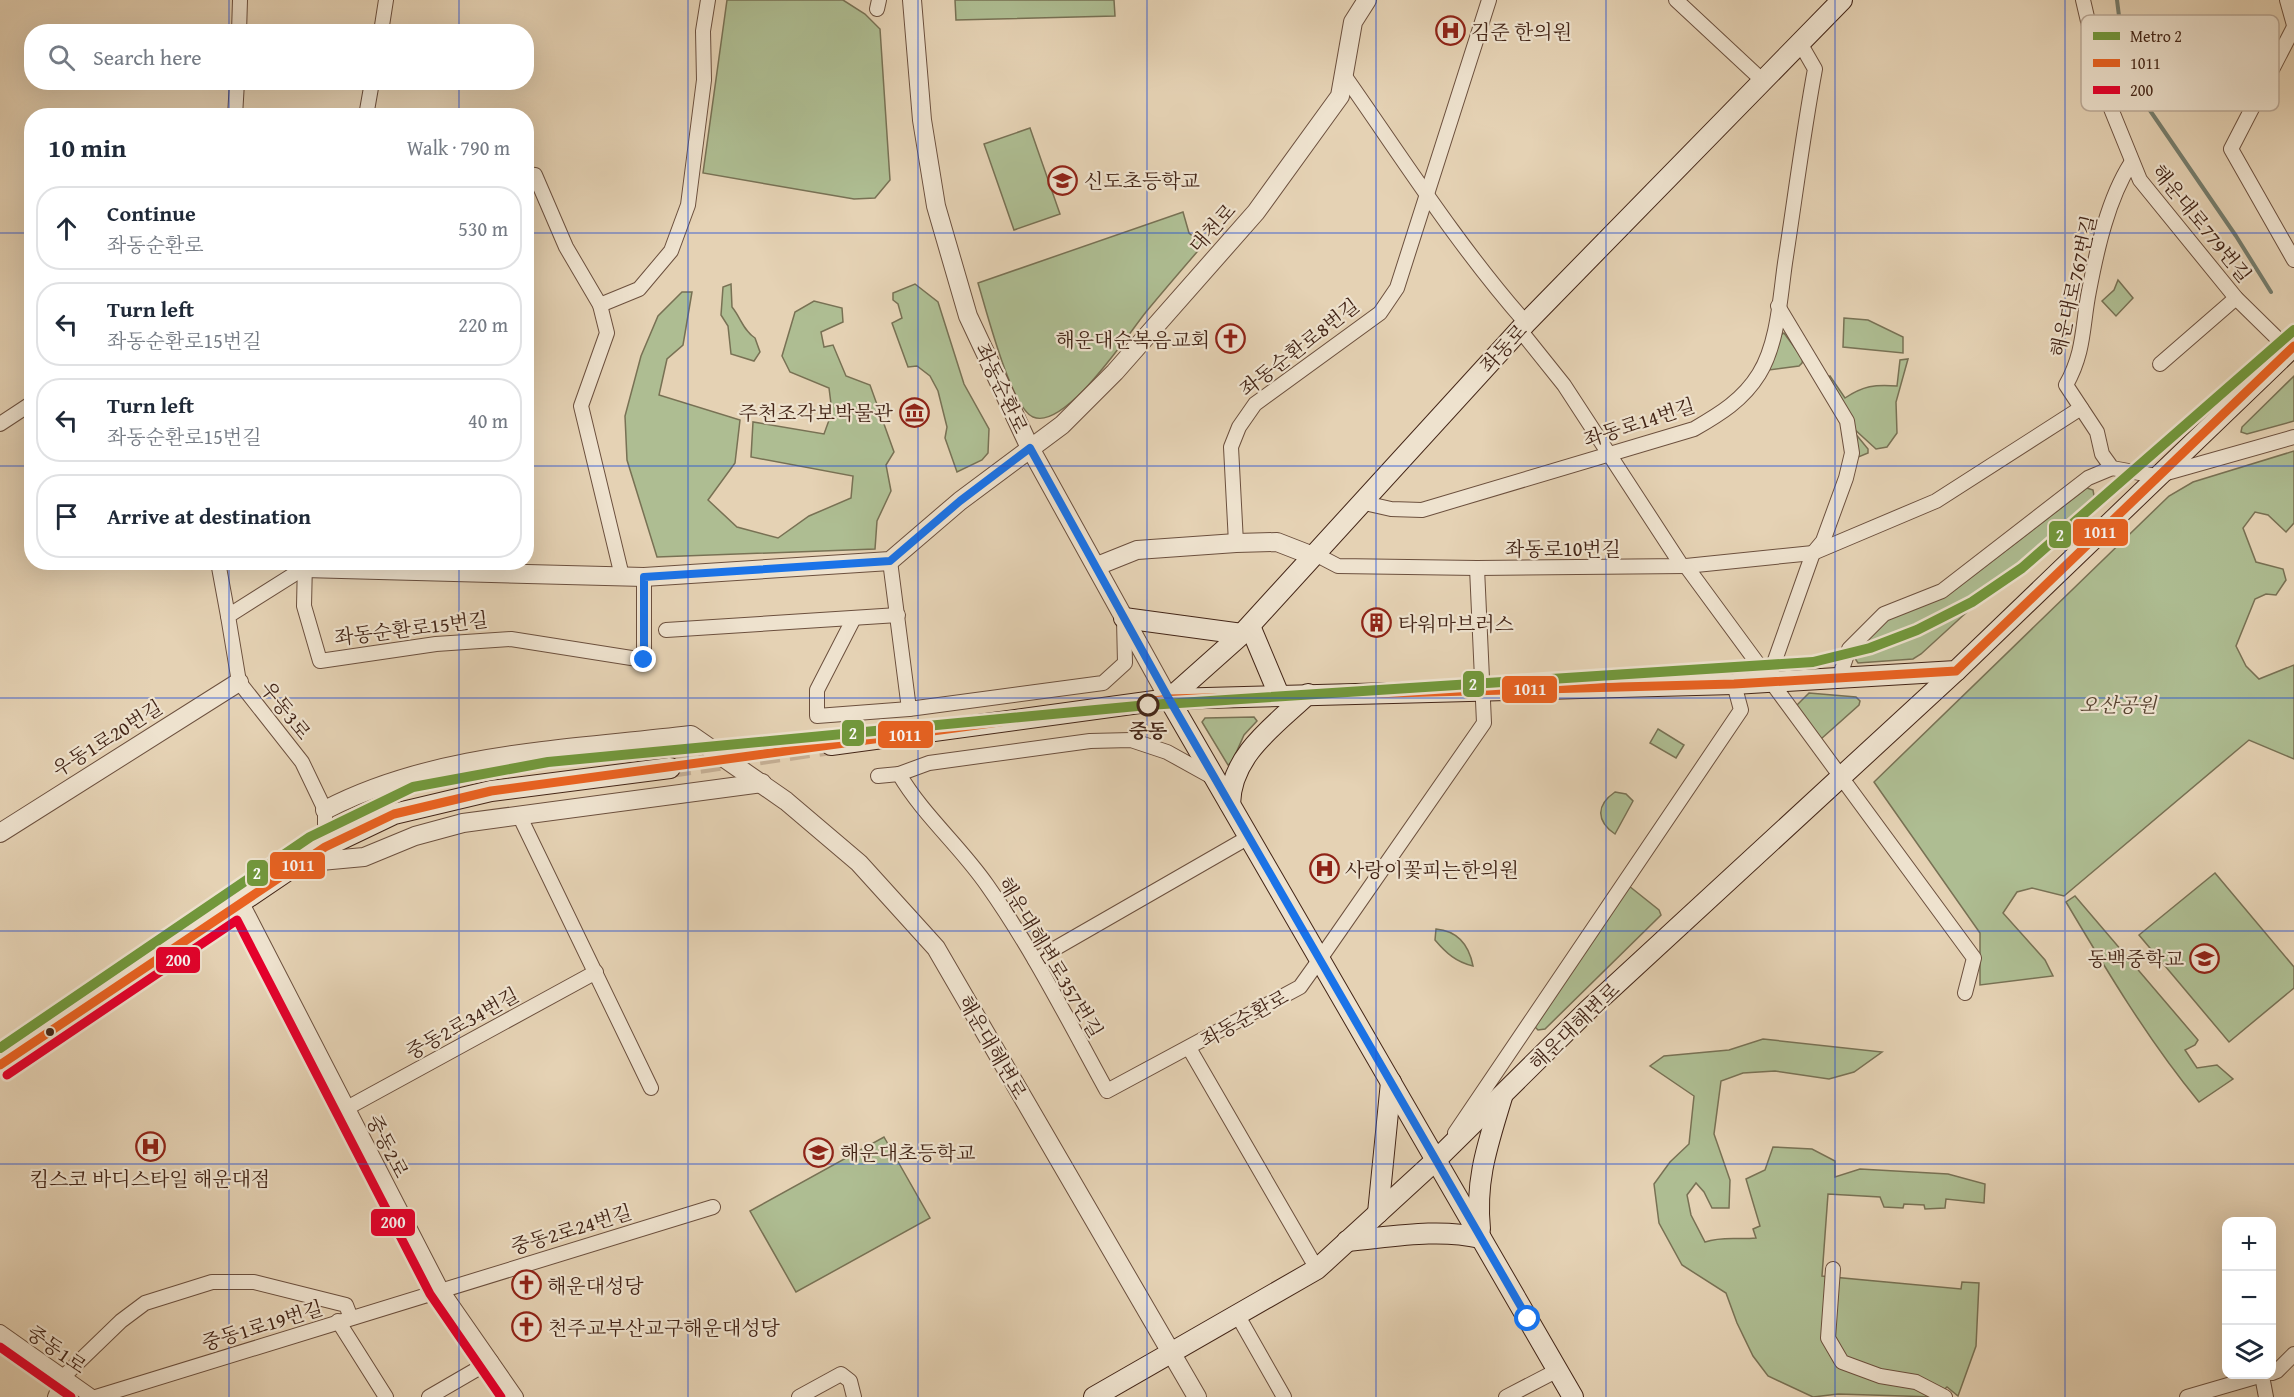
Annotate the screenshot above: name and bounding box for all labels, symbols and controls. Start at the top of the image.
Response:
hospital icon: 김준 한의원 [1434,15,1466,47]
legend [2081,15,2279,111]
place label: 김준 한의원 [1471,17,1572,46]
search box [24,24,534,90]
text: Metro 2 [2130,24,2182,48]
icon: search [45,41,78,74]
text: Search here [93,41,202,73]
text: 1011 [2130,51,2161,75]
text: 200 [2130,78,2153,102]
text: 10 min [48,128,126,167]
text: Walk · 790 m [407,133,510,162]
street label: 해운대로779번길 [2145,158,2259,288]
school or university icon: 신도초등학교 [1047,164,1079,196]
place label: 신도초등학교 [1084,166,1201,195]
text: Continue [107,197,196,229]
street label: 대천로 [1182,197,1242,259]
icon: ahead [50,212,83,245]
street label: 해운대로767번길 [2043,212,2103,360]
text: 530 m [458,214,508,243]
text: 좌동순환로 [107,230,204,259]
street label: 좌동순환로8번길 [1233,291,1365,403]
text: Turn left [107,293,194,325]
icon: left [50,308,83,341]
text: 220 m [458,310,508,339]
street label: 좌동로 [1473,317,1533,379]
church icon: 해운대순복음교회 [1215,323,1247,355]
place label: 해운대순복음교회 [1055,325,1210,354]
text: 좌동순환로15번길 [107,326,262,355]
street label: 좌동순환로 [968,338,1036,438]
text: Turn left [107,389,194,421]
street label: 좌동로14번길 [1579,390,1699,454]
museum icon: 주천조각보박물관 [898,396,930,428]
place label: 주천조각보박물관 [738,398,894,427]
icon: left [50,404,83,437]
text: 40 m [468,406,508,435]
text: 좌동순환로15번길 [107,422,262,451]
icon: arrive [50,500,83,533]
text: Arrive at destination [107,500,311,532]
line badge: 1011 [2072,518,2129,547]
line badge: 2 [2048,520,2072,549]
text: 1011 [2083,520,2117,544]
text: 2 [2056,523,2064,547]
street label: 좌동로10번길 [1505,534,1621,563]
street label: 좌동순환로15번길 [333,604,489,652]
building icon: 타워마브러스 [1361,607,1393,639]
place label: 타워마브러스 [1398,609,1514,638]
route end [630,646,656,672]
line badge: 2 [1462,670,1485,698]
text: 2 [1469,672,1477,696]
street label: 우동3로 [254,674,318,746]
line badge: 1011 [1501,675,1558,704]
text: 1011 [1513,677,1547,701]
park label: 오산공원 [2079,690,2158,719]
street label: 우동1로20번길 [46,692,168,784]
marker: 중동 [1137,694,1159,716]
place label: 중동 [1129,716,1168,745]
line badge: 2 [841,719,865,747]
line badge: 1011 [877,720,934,749]
text: 2 [849,721,857,745]
text: 1011 [888,723,922,747]
line badge: 1011 [269,851,326,880]
text: 1011 [281,853,315,877]
hospital icon: 사랑이꽃피는한의원 [1308,853,1340,885]
place label: 사랑이꽃피는한의원 [1345,855,1519,884]
line badge: 2 [246,859,269,887]
text: 2 [253,861,261,885]
street label: 해운대해변로357번길 [991,871,1111,1043]
school or university icon: 동백중학교 [2189,942,2221,974]
place label: 동백중학교 [2087,944,2185,973]
line badge: 200 [155,946,201,974]
text: 200 [166,948,190,972]
street label: 해운대해변로 [1522,975,1626,1077]
street label: 중동2로34번길 [400,980,524,1066]
street label: 좌동순환로 [1195,982,1293,1054]
street label: 해운대해변로 [951,990,1035,1104]
unlabelled marker [44,1026,56,1038]
street label: 중동2로 [360,1109,416,1183]
hospital icon: 킴스코 바디스타일 해운대점 [134,1131,166,1163]
school or university icon: 해운대초등학교 [803,1136,835,1168]
place label: 해운대초등학교 [840,1138,976,1167]
place label: 킴스코 바디스타일 해운대점 [30,1164,270,1193]
street label: 중동2로24번길 [507,1197,635,1261]
line badge: 200 [370,1208,416,1237]
text: 200 [381,1210,405,1234]
map controls [2222,1217,2276,1379]
button: + [2222,1217,2276,1271]
church icon: 해운대성당 [510,1269,542,1301]
place label: 해운대성당 [547,1271,644,1300]
button: − [2222,1271,2276,1325]
street label: 중동1로19번길 [198,1293,326,1357]
route start [1514,1305,1540,1331]
church icon: 천주교부산교구해운대성당 [511,1311,543,1343]
place label: 천주교부산교구해운대성당 [548,1313,781,1342]
street label: 중동1로 [21,1318,93,1380]
button: layers [2222,1325,2276,1379]

